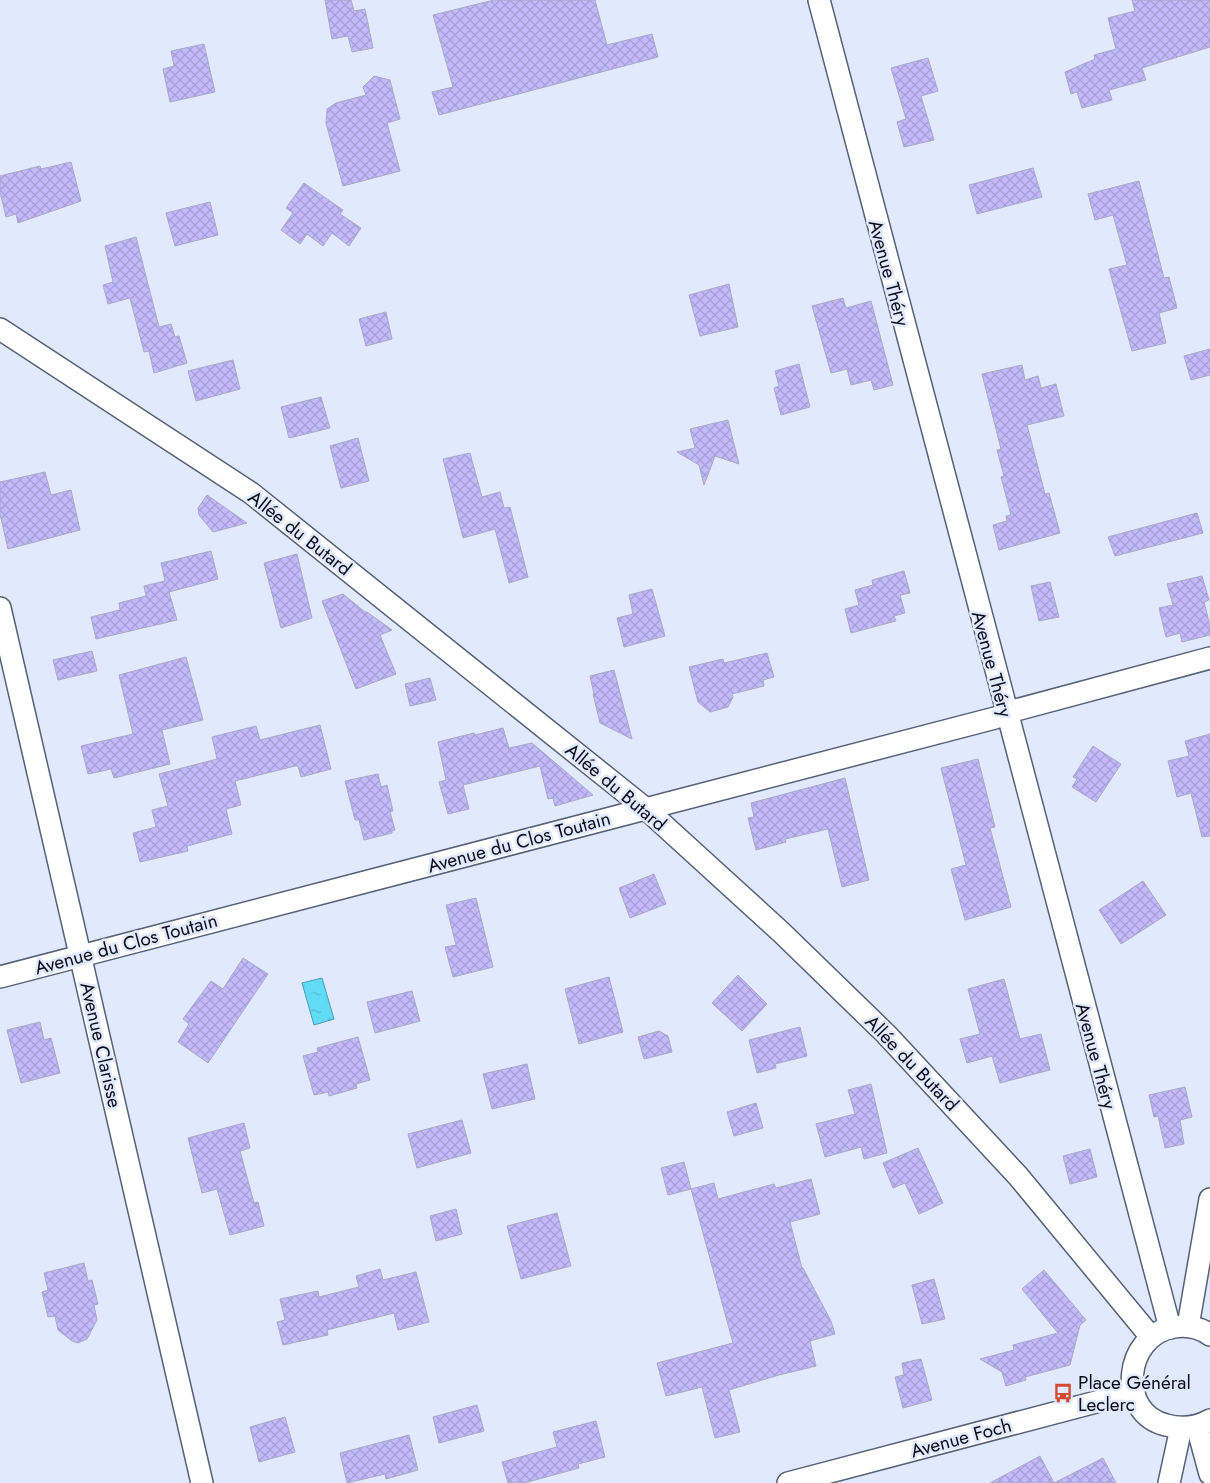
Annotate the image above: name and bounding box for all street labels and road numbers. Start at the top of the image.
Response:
street label: Avenue Théry [862,217,916,330]
street label: Allée du Butard [243,484,357,582]
street label: Avenue Théry [965,608,1019,721]
street label: Allée du Butard [560,737,672,837]
street label: Avenue du Clos Toutain [425,805,613,879]
street label: Avenue du Clos Toutain [32,907,220,981]
street label: Avenue Clarisse [73,980,129,1111]
street label: Avenue Théry [1069,1000,1123,1113]
street label: Allée du Butard [859,1009,965,1117]
street label: Avenue Foch [908,1412,1014,1464]

